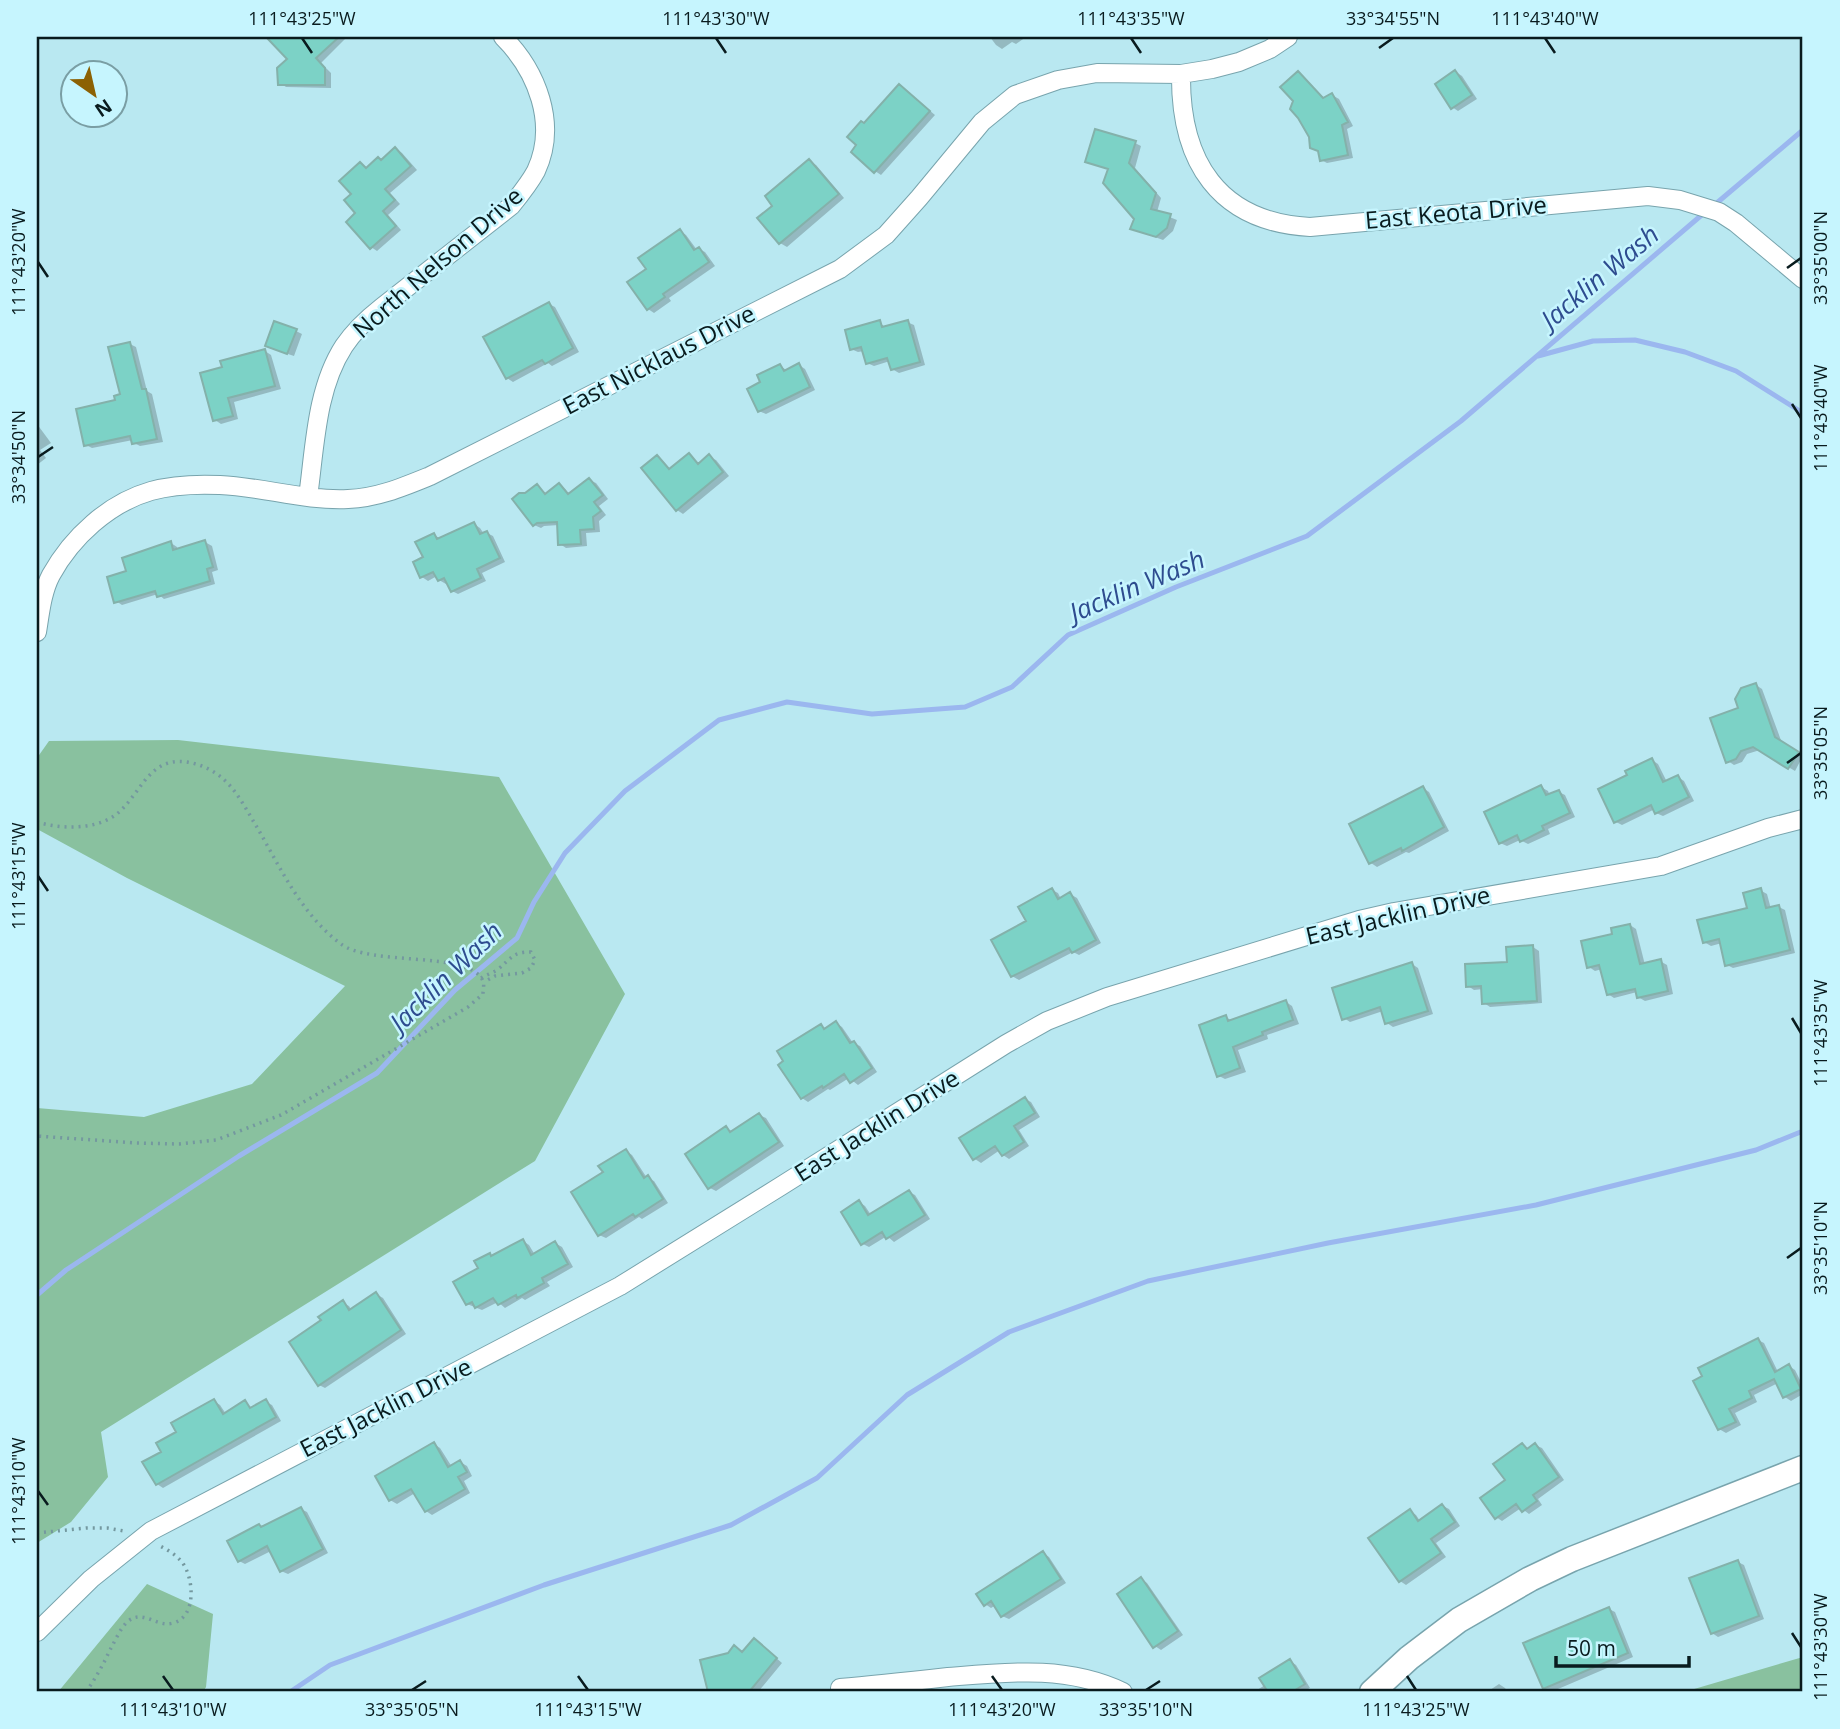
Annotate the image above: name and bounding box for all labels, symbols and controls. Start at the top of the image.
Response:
text: 111°43'25"W [248,6,356,30]
text: 111°43'30"W [662,6,770,30]
text: 111°43'35"W [1077,6,1185,30]
text: 33°34'55"N [1346,6,1440,30]
text: 111°43'40"W [1491,6,1599,30]
north arrow [60,60,130,130]
text: N [90,93,117,123]
street label: North Nelson Drive [345,179,529,345]
street label: East Keota Drive [1364,187,1548,236]
text: 111°43'20"W [6,208,30,316]
text: 33°35'00"N [1808,211,1832,305]
water label: Jacklin Wash [1529,216,1666,340]
street label: East Nicklaus Drive [557,296,760,421]
text: 111°43'40"W [1808,364,1832,472]
text: 33°34'50"N [6,410,30,504]
water label: Jacklin Wash [1059,540,1210,632]
text: 33°35'05"N [1808,706,1832,800]
text: 111°43'15"W [6,822,30,930]
street label: East Jacklin Drive [1302,877,1493,952]
water label: Jacklin Wash [377,913,510,1043]
text: 111°43'35"W [1808,979,1832,1087]
street label: East Jacklin Drive [787,1061,965,1189]
text: 33°35'10"N [1808,1201,1832,1295]
street label: East Jacklin Drive [294,1349,477,1464]
text: 111°43'10"W [6,1437,30,1545]
text: 111°43'30"W [1808,1593,1832,1701]
scale bar [1556,1624,1689,1668]
text: 50 m [1567,1634,1616,1662]
text: 111°43'10"W [119,1697,227,1721]
text: 33°35'05"N [365,1697,459,1721]
text: 111°43'15"W [534,1697,642,1721]
text: 111°43'20"W [948,1697,1056,1721]
text: 33°35'10"N [1099,1697,1193,1721]
text: 111°43'25"W [1362,1697,1470,1721]

